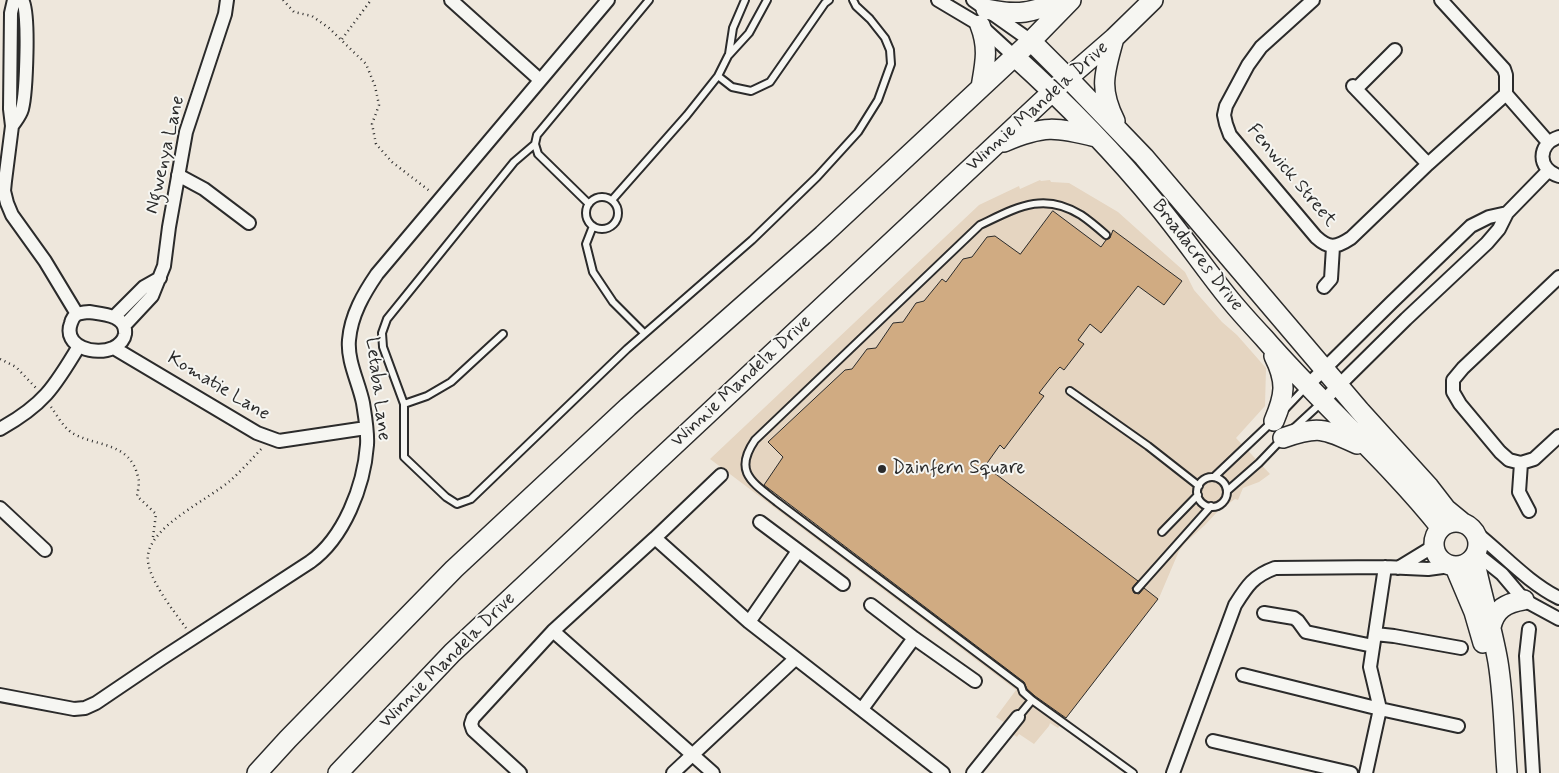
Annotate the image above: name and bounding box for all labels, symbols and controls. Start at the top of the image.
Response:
street label: Winnie Mandela Drive [962,37,1114,177]
street label: Ngwenya Lane [141,94,191,216]
street label: Fenwick Street [1241,120,1341,232]
street label: Broadacres Drive [1146,196,1248,316]
street label: Winnie Mandela Drive [667,311,817,453]
street label: Letaba Lane [359,336,395,442]
street label: Komatie Lane [163,347,273,427]
place label: Dainfern Square [892,458,1025,480]
marker: Dainfern Square [876,463,888,475]
street label: Winnie Mandela Drive [375,588,521,734]

